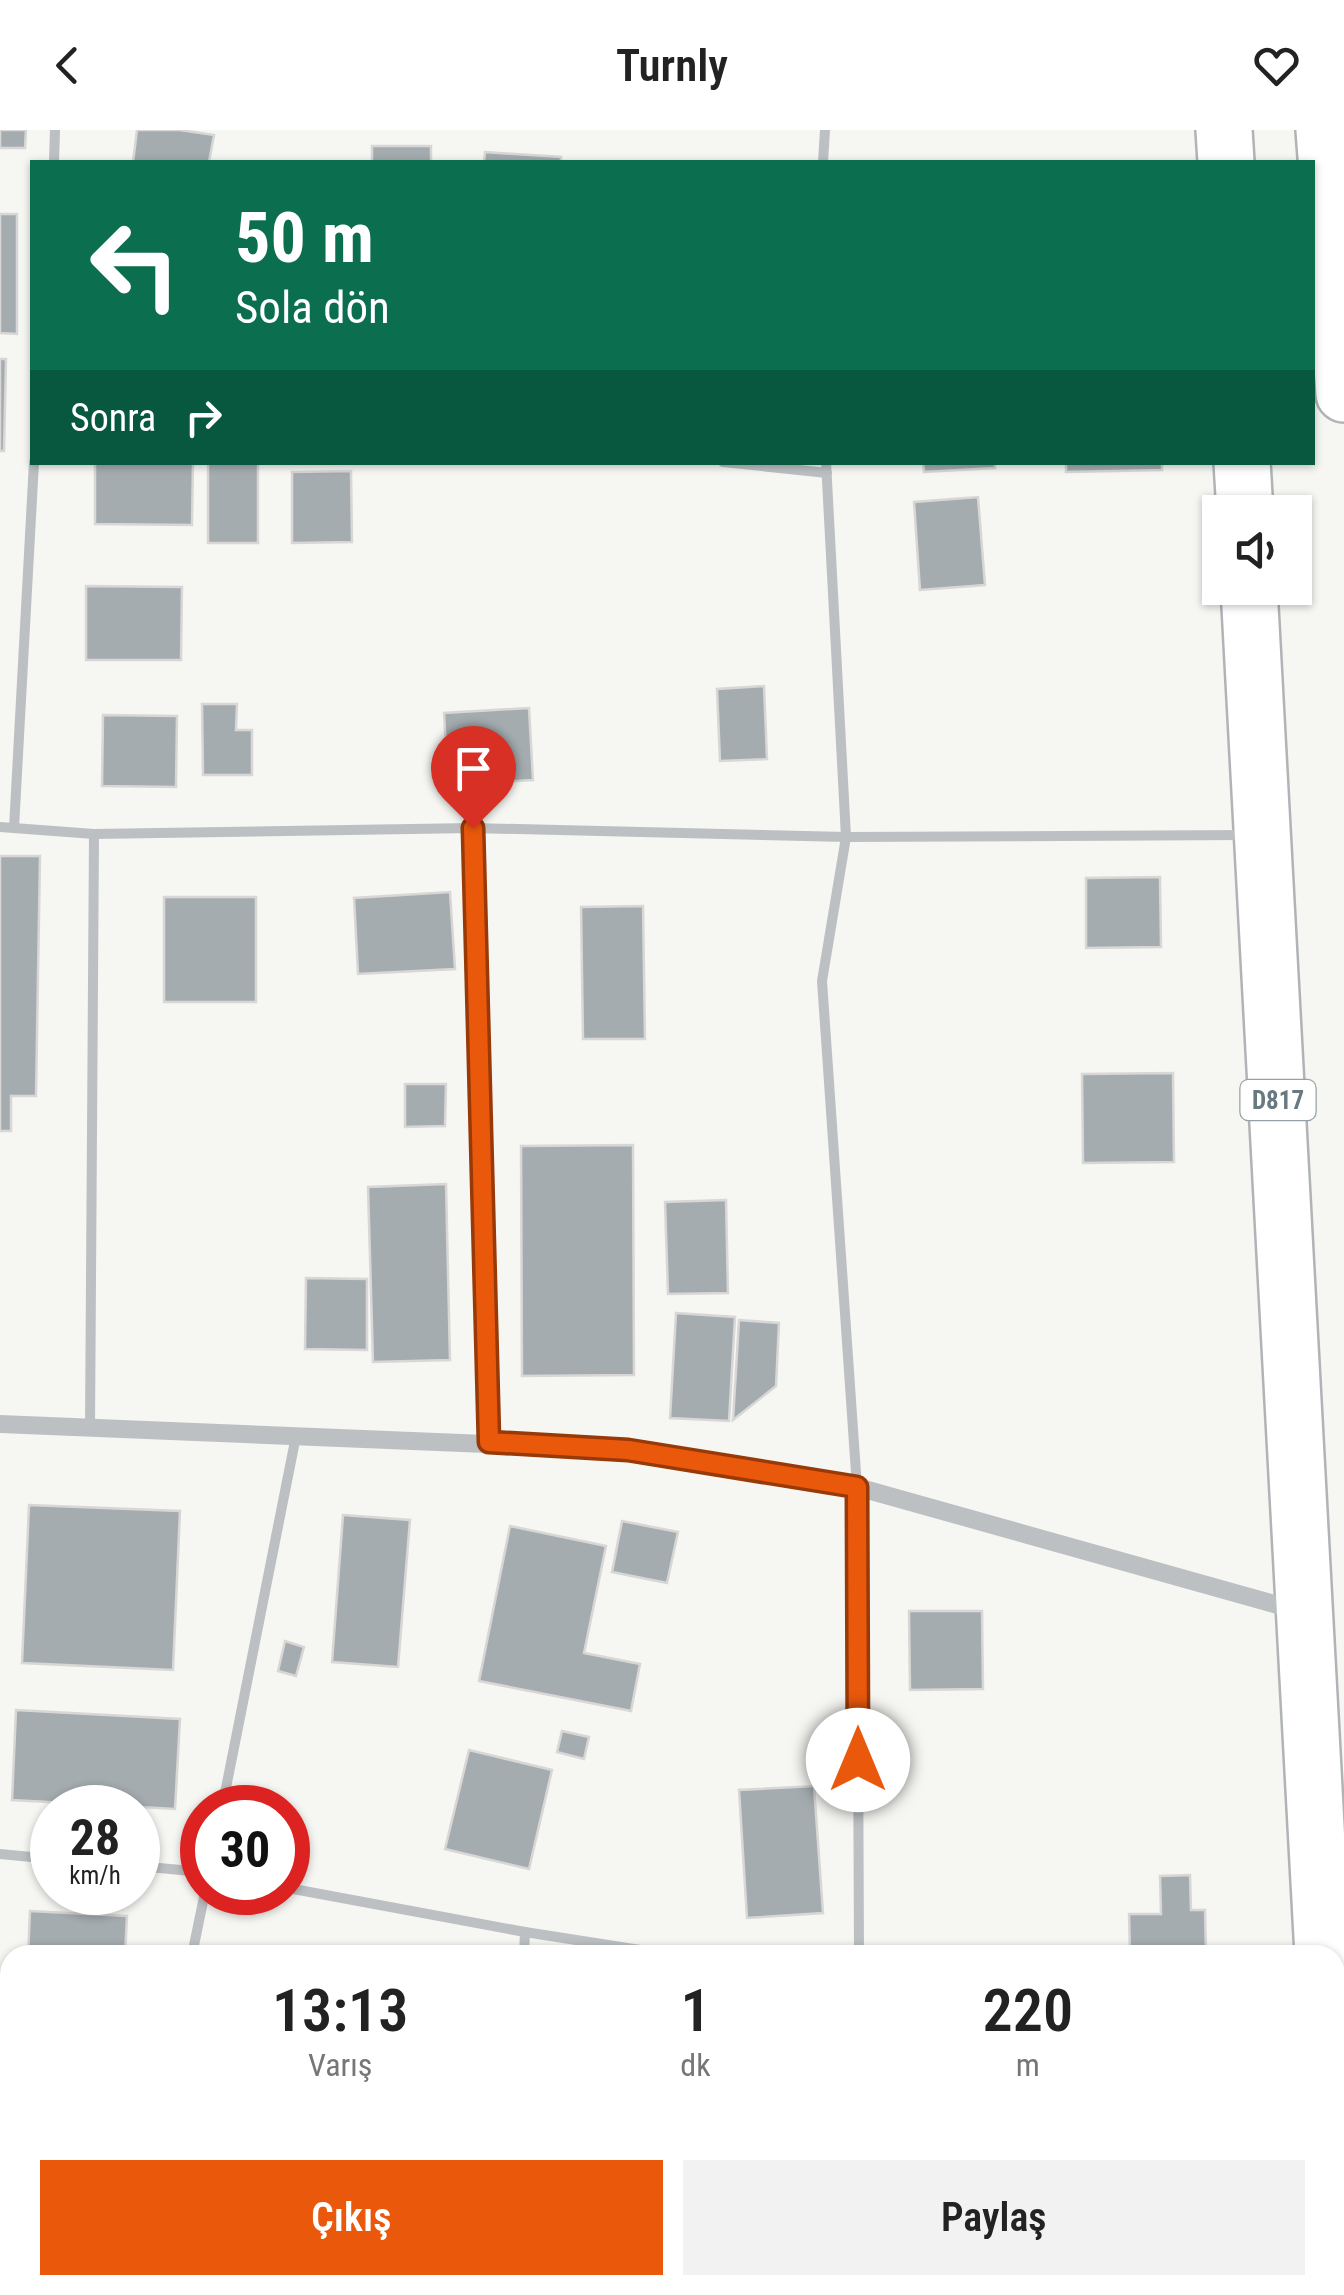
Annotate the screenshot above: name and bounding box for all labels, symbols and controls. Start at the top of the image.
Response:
icon: back [40,38,95,93]
icon: heart [1249,38,1304,93]
text: Turnly [616,39,728,92]
text: 50 m [235,197,374,279]
icon: left [70,200,200,330]
text: Sola dön [235,281,390,334]
icon: right [176,390,231,445]
text: Sonra [70,396,156,440]
map controls [1202,495,1312,605]
button: sound [1202,495,1312,605]
pin [431,726,516,829]
icon: arrive [446,741,501,796]
road number: D817 [1240,1080,1316,1120]
position arrow [806,1708,910,1812]
speed limit sign: 30 [180,1785,310,1915]
text: 28 [70,1809,120,1867]
text: km/h [69,1861,121,1890]
text: 13:13 [272,1975,408,2046]
text: 1 [680,1975,711,2046]
text: 220 [983,1975,1073,2046]
text: Varış [308,2046,372,2084]
text: dk [680,2046,711,2084]
text: m [1016,2046,1040,2084]
button: Çıkış [40,2160,663,2275]
button: Paylaş [683,2160,1305,2275]

